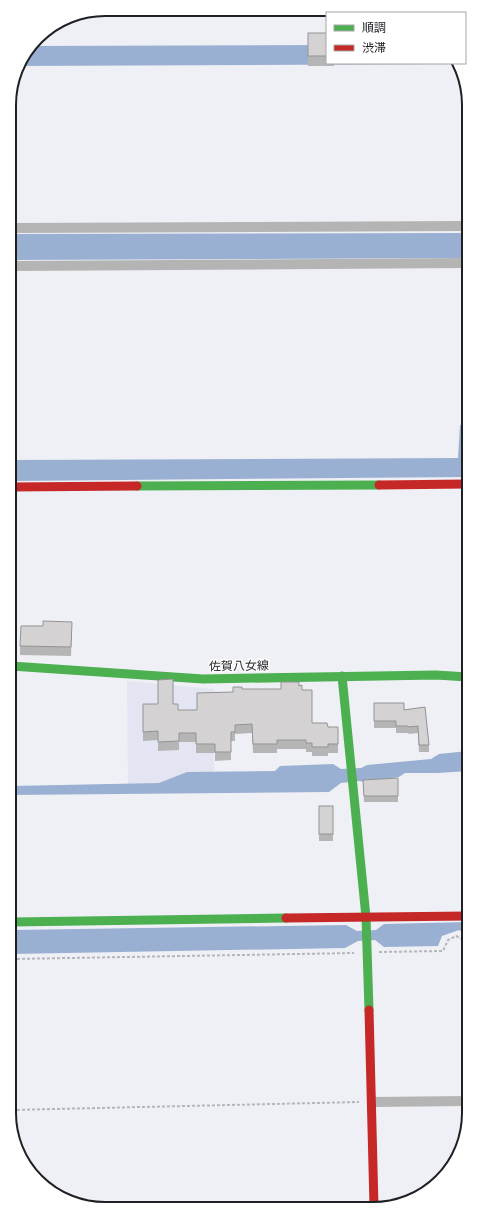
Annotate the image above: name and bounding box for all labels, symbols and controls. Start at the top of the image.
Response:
legend [326,12,466,64]
text: 順調 [362,21,386,35]
text: 渋滞 [362,41,386,55]
street label: 佐賀八女線 [209,658,269,674]

